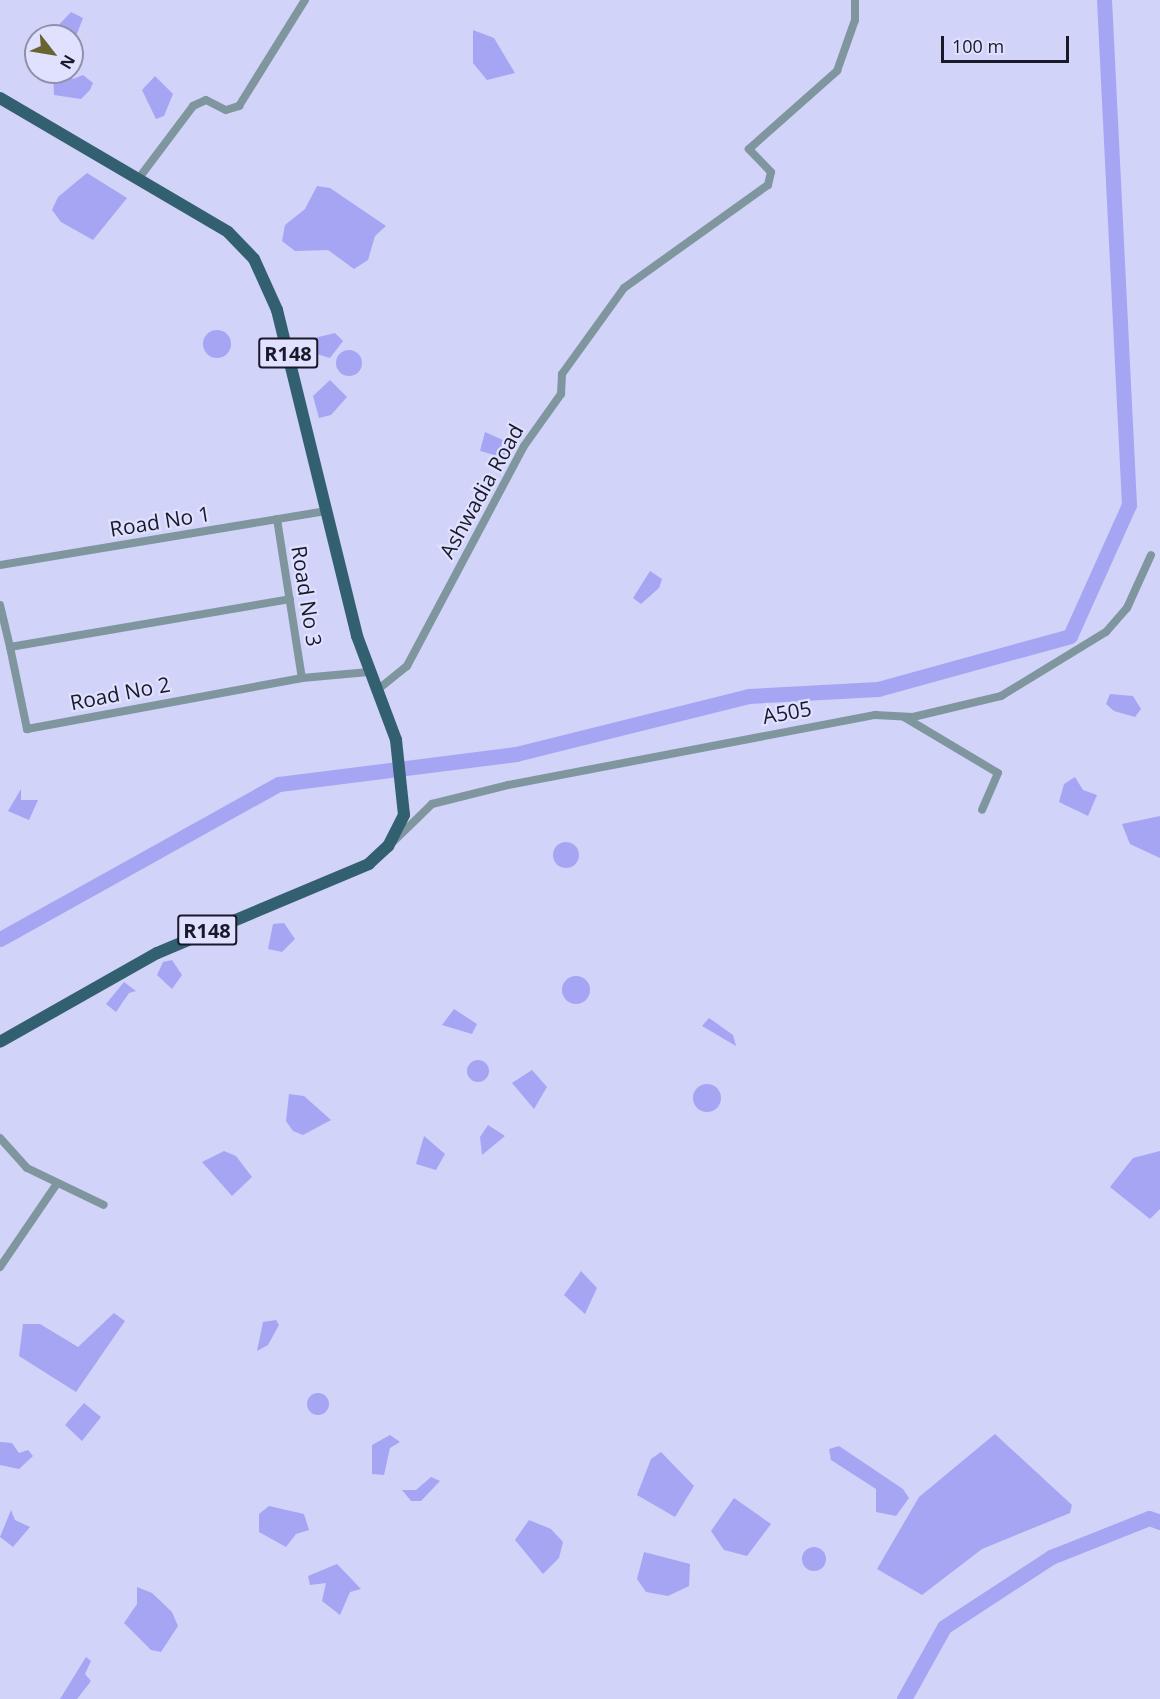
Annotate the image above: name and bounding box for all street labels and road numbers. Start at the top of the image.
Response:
road number: R148 [258,336,318,370]
street label: Ashwadia Road [434,420,528,562]
street label: Road No 1 [108,501,212,541]
street label: Road No 3 [287,544,327,648]
street label: Road No 2 [68,671,172,715]
street label: A505 [761,695,813,729]
road number: R148 [177,913,237,947]

